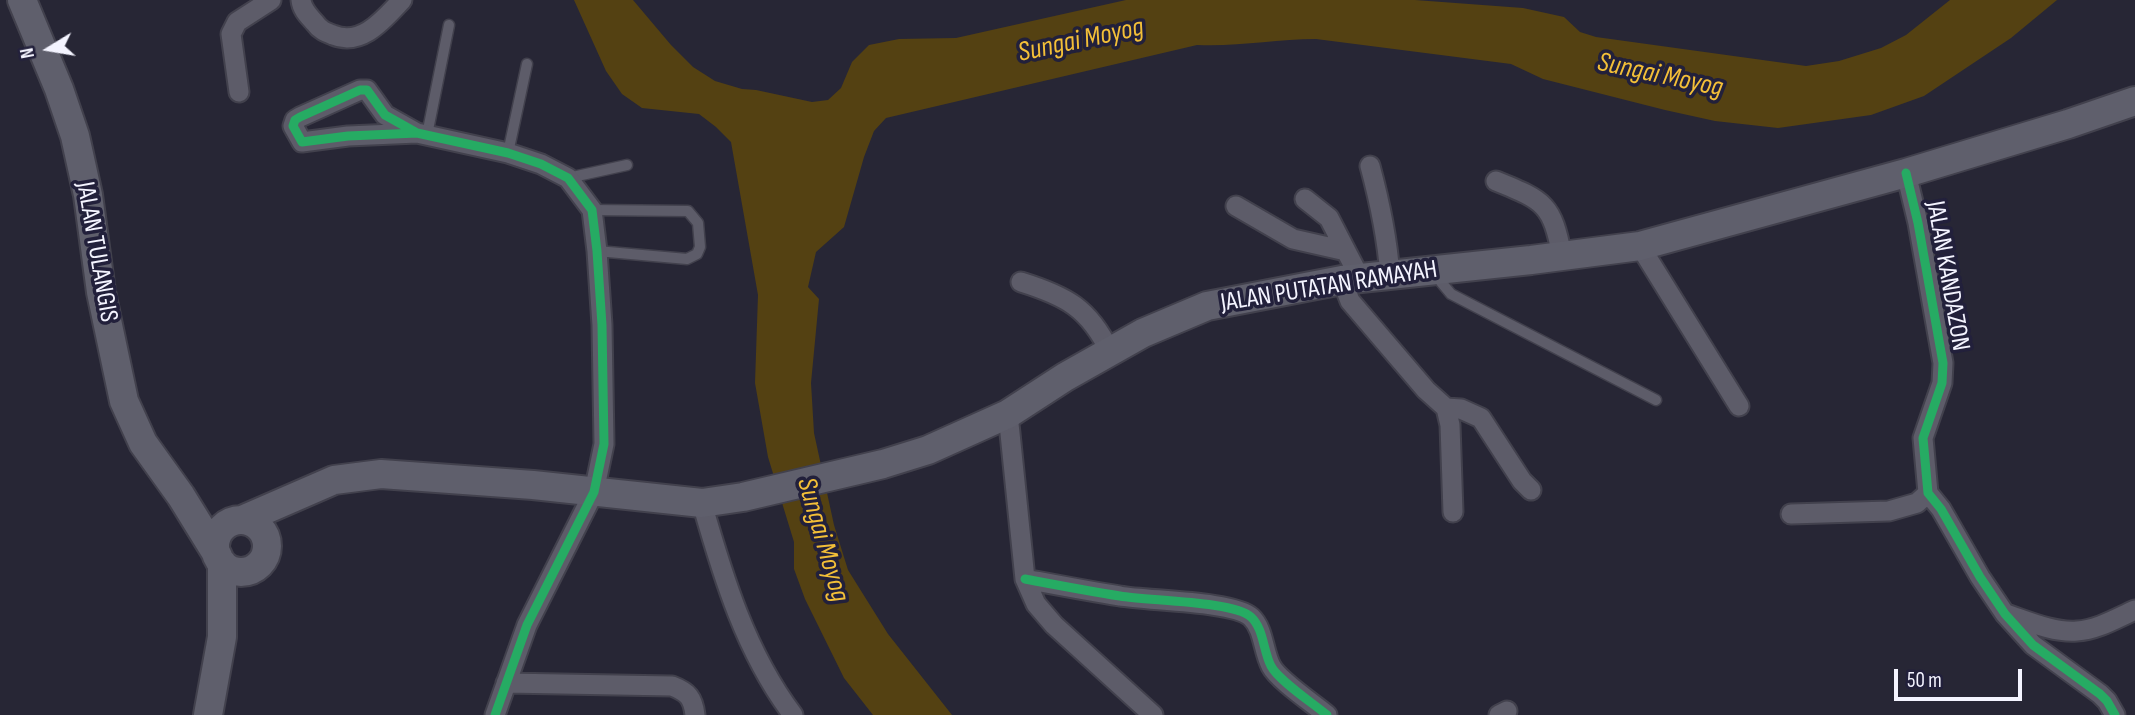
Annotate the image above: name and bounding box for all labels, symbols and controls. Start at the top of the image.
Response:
water label: Sungai Moyog [1015,11,1147,71]
north arrow [14,14,84,84]
text: N [16,46,40,60]
water label: Sungai Moyog [1594,46,1726,106]
street label: JALAN TULANGIS [68,179,124,325]
street label: JALAN KANDAZON [1918,199,1976,353]
street label: JALAN PUTATAN RAMAYAH [1219,254,1439,320]
water label: Sungai Moyog [788,474,856,606]
scale bar [1897,656,2025,700]
text: 50 m [1907,668,1942,693]

